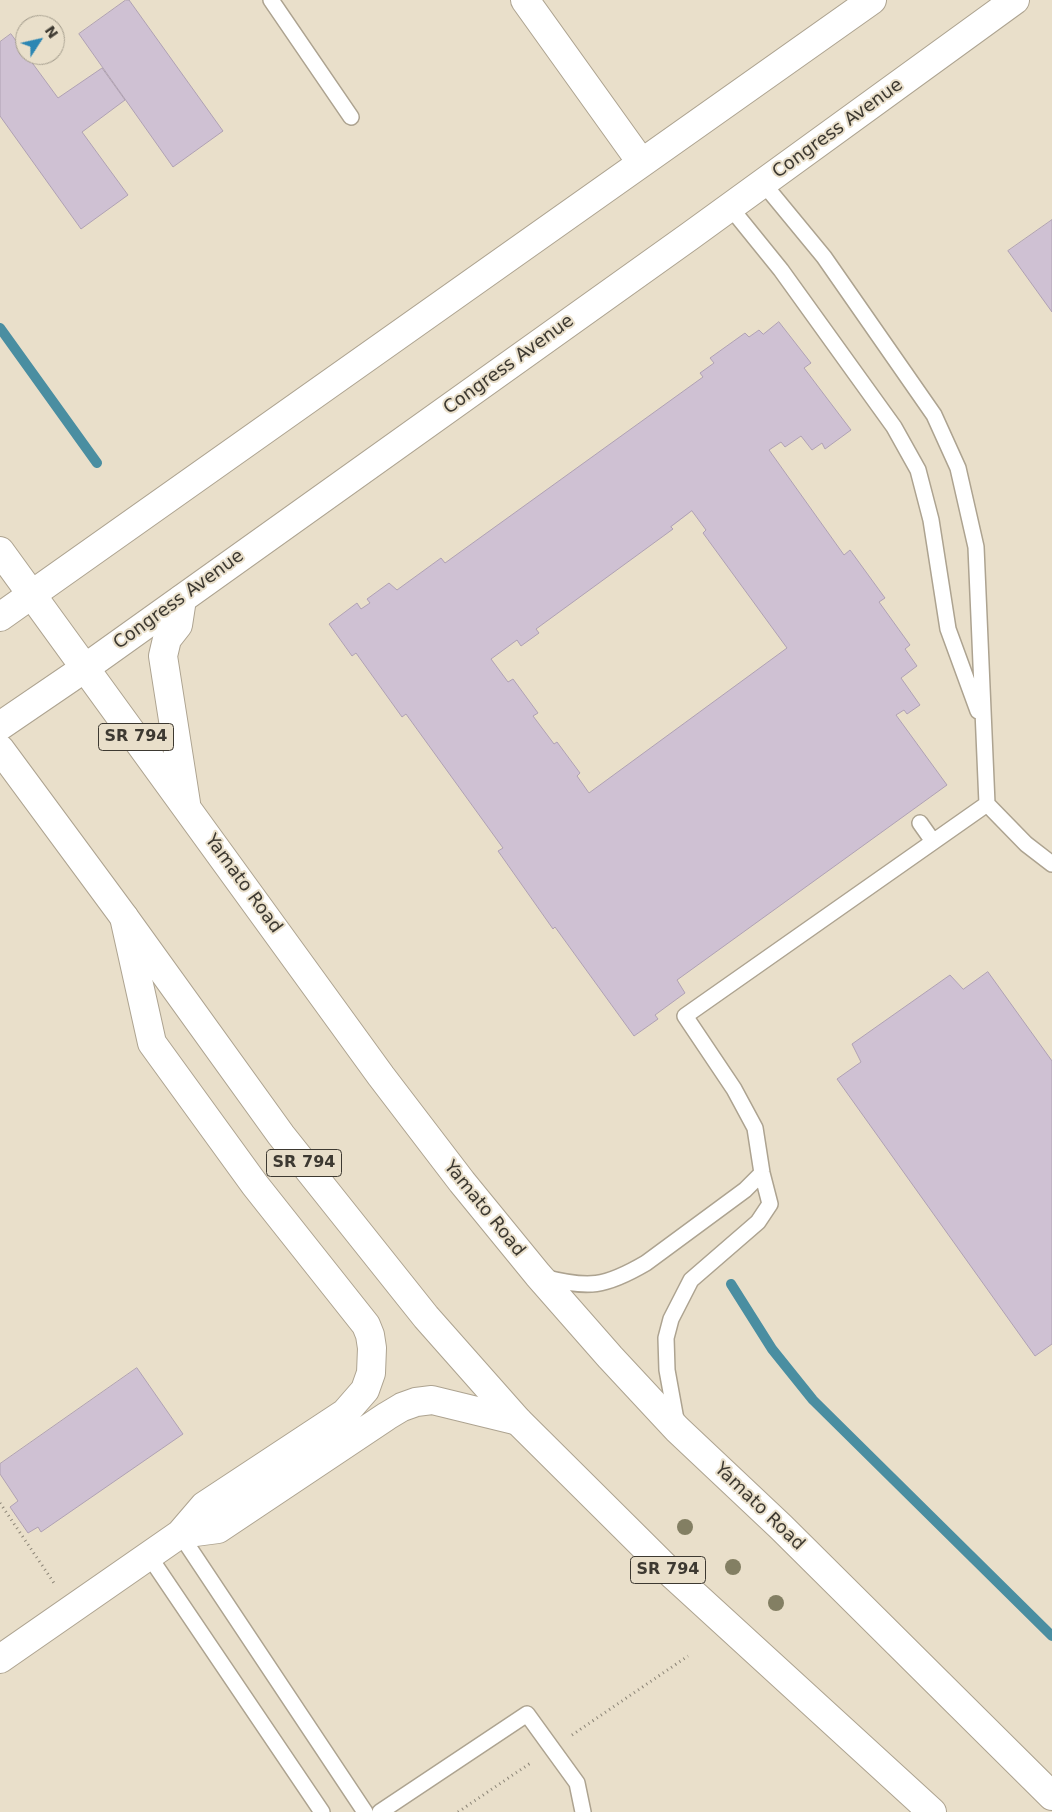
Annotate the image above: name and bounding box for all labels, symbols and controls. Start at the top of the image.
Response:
north arrow [15,15,65,65]
text: N [42,23,61,41]
street label: Congress Avenue [769,74,907,184]
street label: Congress Avenue [440,310,578,420]
street label: Congress Avenue [110,545,248,655]
road number: SR 794 [98,724,174,750]
street label: Yamato Road [200,830,286,938]
road number: SR 794 [266,1150,342,1176]
street label: Yamato Road [439,1157,529,1261]
street label: Yamato Road [709,1459,809,1555]
road number: SR 794 [630,1556,706,1584]

